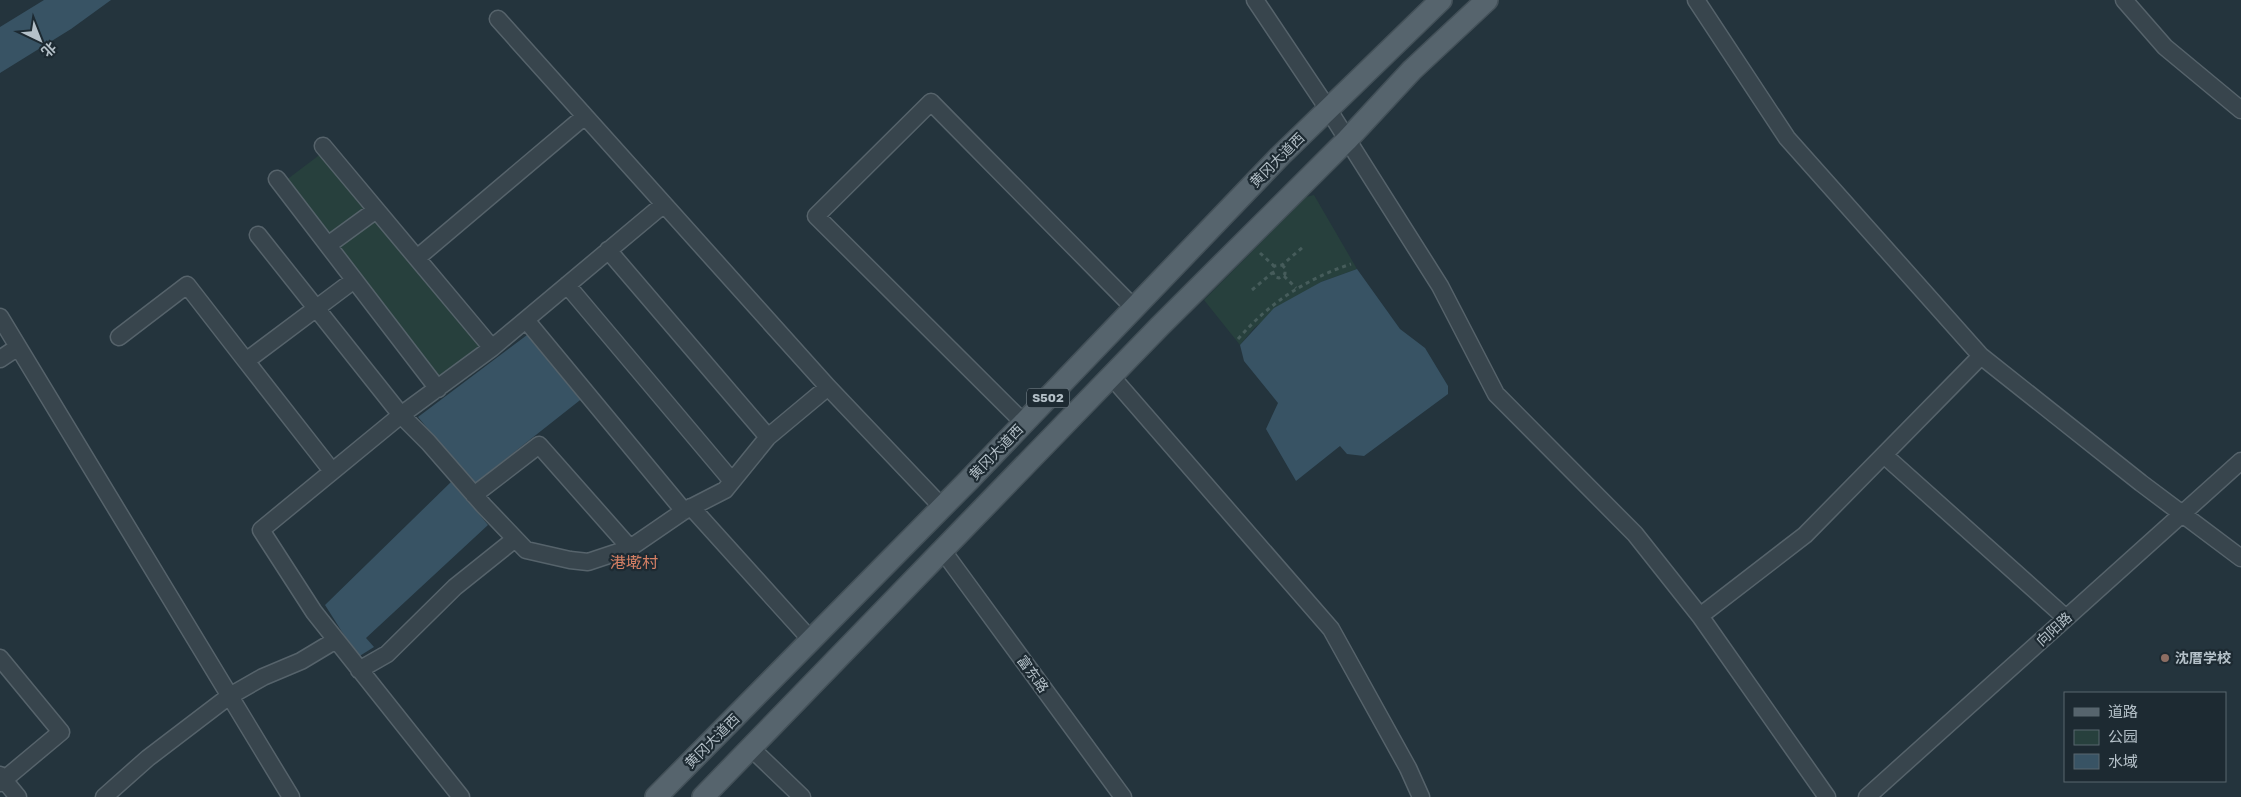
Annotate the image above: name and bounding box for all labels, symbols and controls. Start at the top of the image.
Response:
north arrow [15,15,65,65]
text: 北 [38,38,59,60]
street label: 黄冈大道西 [1247,130,1308,191]
road number: S502 [1027,388,1069,408]
street label: 黄冈大道西 [966,421,1027,483]
district label: 港墘村 [610,553,658,572]
street label: 向阳路 [2033,609,2076,650]
place label: 沈厝学校 [2175,650,2231,667]
street label: 富东路 [1013,652,1052,696]
marker: 沈厝学校 [2159,652,2171,664]
legend [2064,692,2226,782]
text: 道路 [2108,703,2138,721]
street label: 黄冈大道西 [682,711,743,772]
text: 公园 [2108,728,2138,746]
text: 水域 [2108,753,2138,771]

